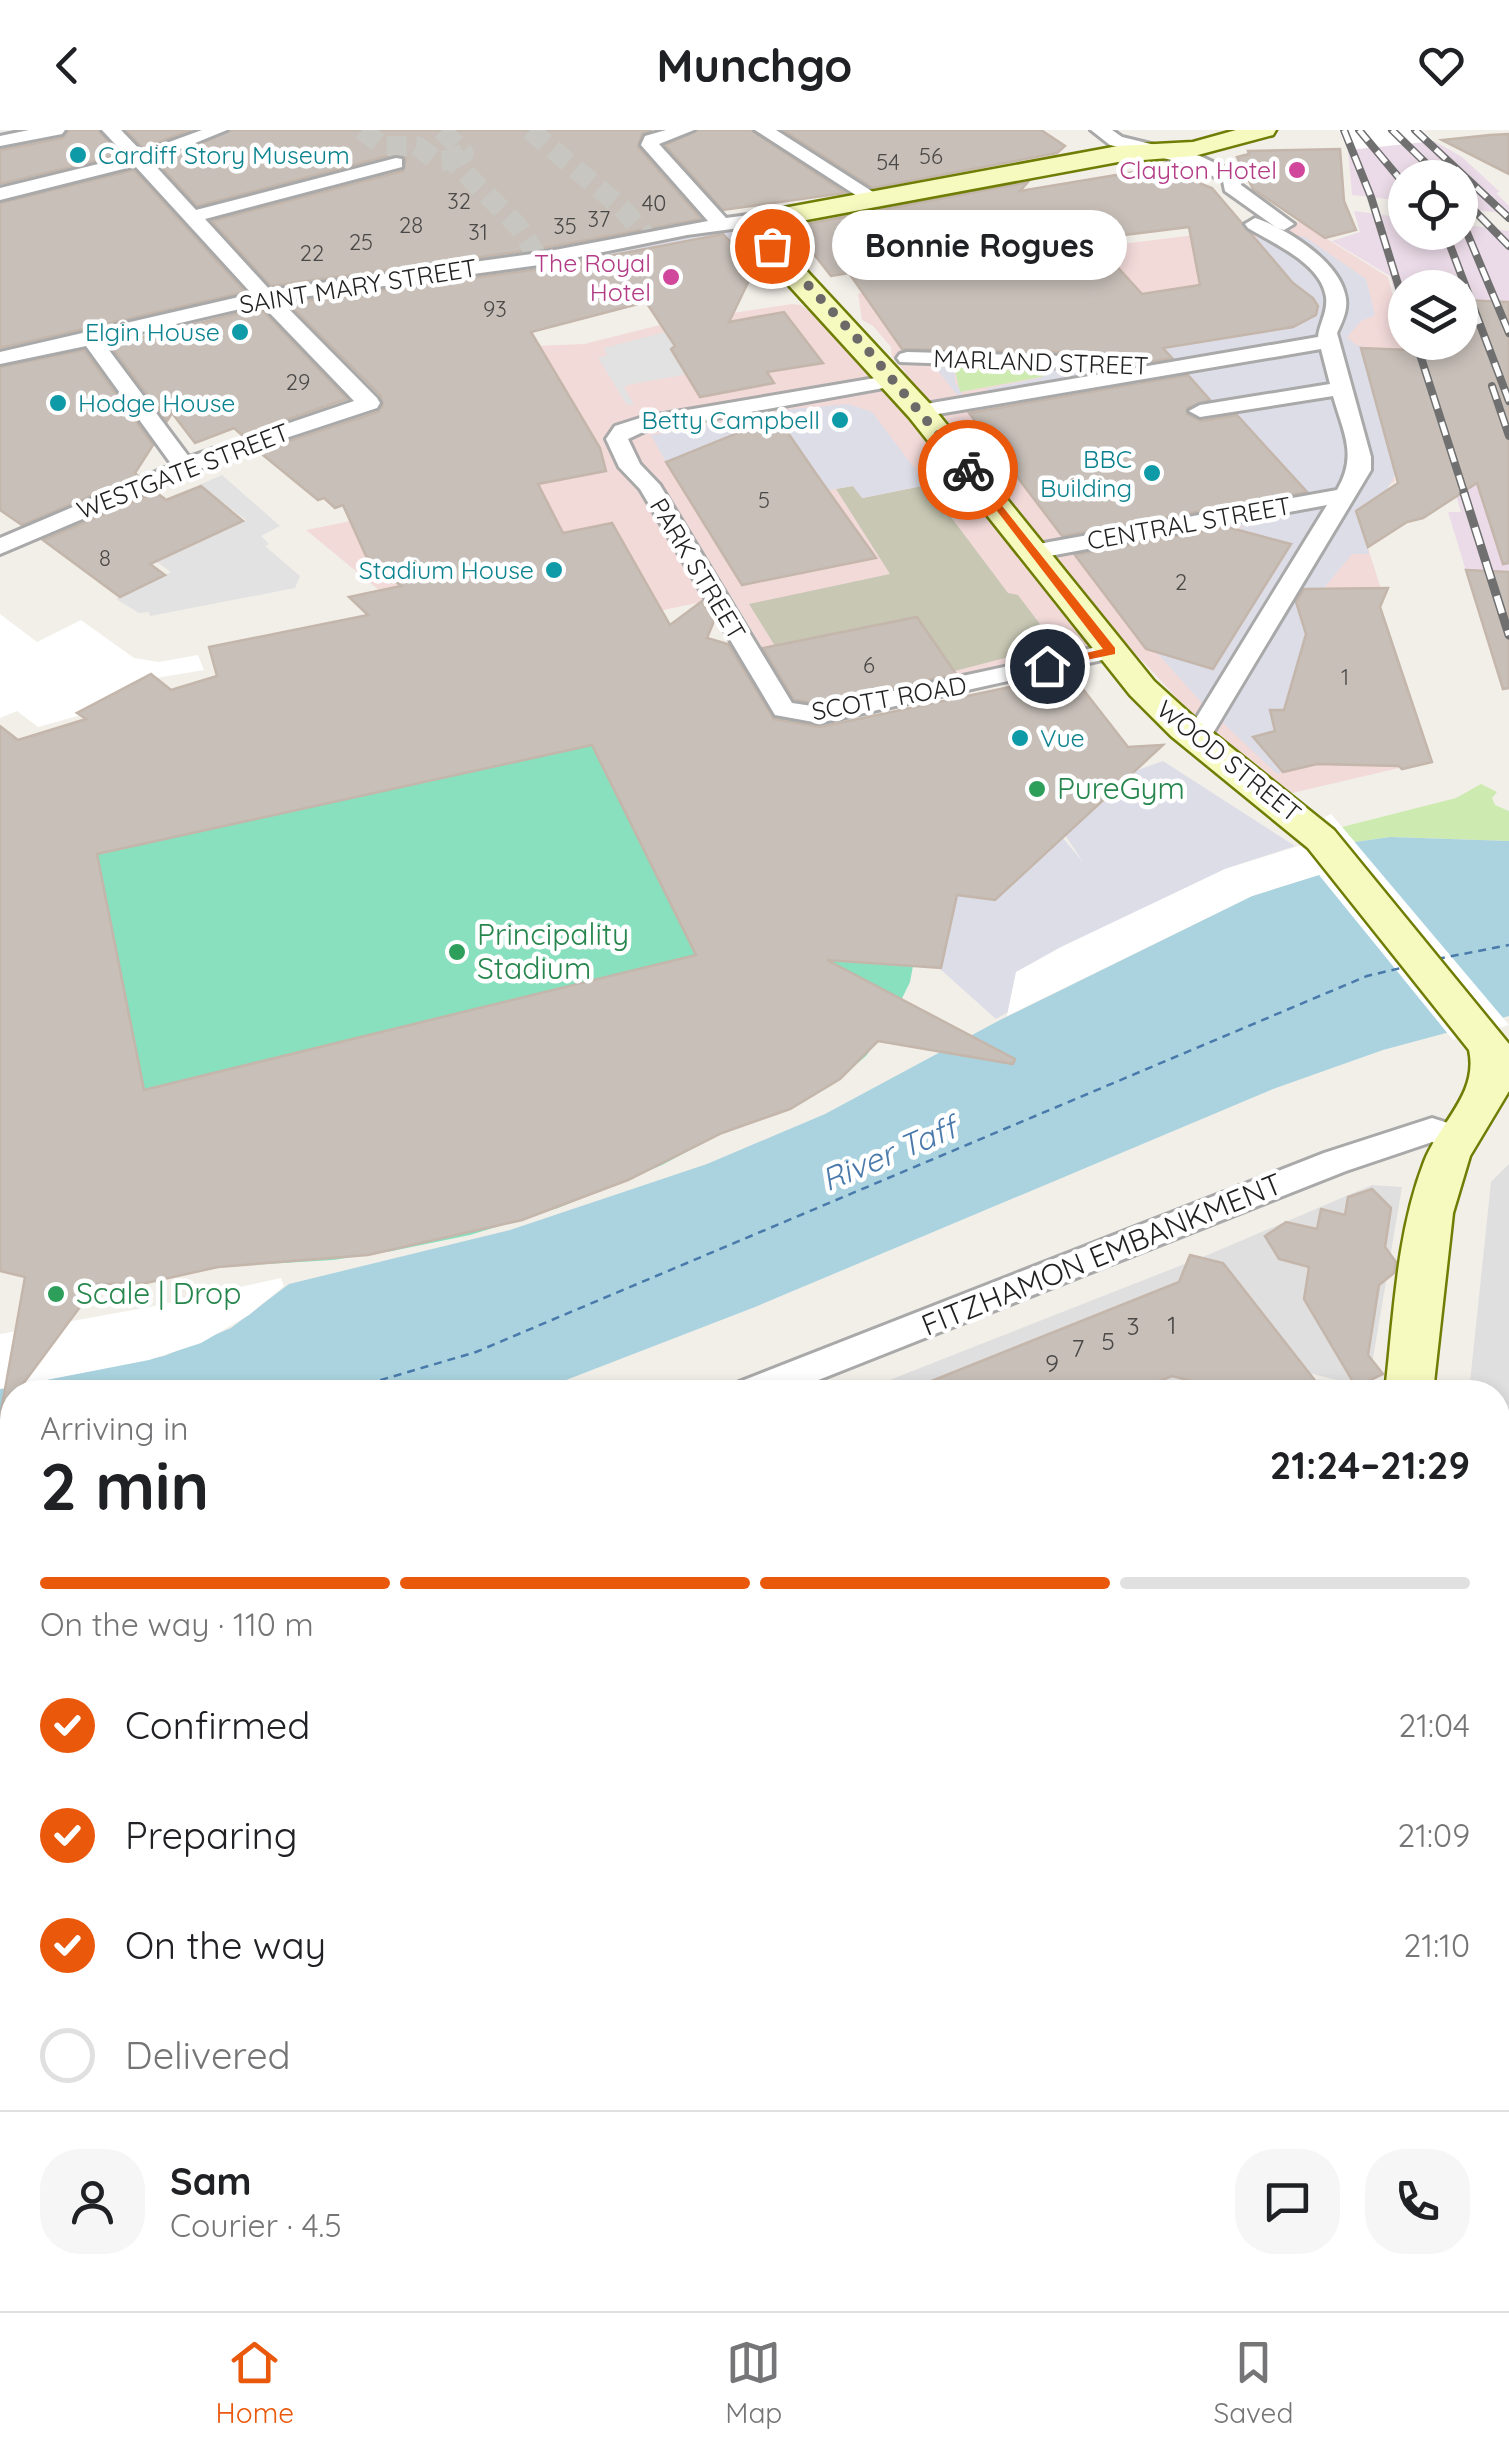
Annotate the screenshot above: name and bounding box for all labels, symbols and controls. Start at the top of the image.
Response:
text: Munchgo [657,37,852,93]
icon: back [40,38,95,93]
icon: heart [1414,38,1469,93]
place label: Cardiff Story Museum [98,139,350,170]
house number: 56 [919,142,943,170]
marker: Cardiff Story Museum [67,144,89,166]
house number: 54 [876,148,900,176]
place label: Clayton Hotel [1120,154,1277,185]
marker: Clayton Hotel [1286,159,1308,181]
map controls [1388,160,1478,360]
button: locate [1388,160,1478,250]
house number: 32 [447,187,471,215]
house number: 40 [642,189,666,217]
pin [730,204,815,289]
house number: 37 [588,205,610,233]
house number: 28 [399,211,423,239]
callout: Bonnie Rogues [832,211,1127,281]
house number: 35 [553,212,577,240]
house number: 31 [468,218,488,246]
icon: bag [745,219,800,274]
text: Bonnie Rogues [865,225,1094,265]
house number: 25 [349,228,373,256]
house number: 22 [300,239,324,267]
place label: The Royal Hotel [534,247,651,307]
street label: SAINT MARY STREET [237,251,479,320]
marker: The Royal Hotel [660,266,682,288]
button: layers [1388,270,1478,360]
house number: 93 [483,295,507,323]
place label: Elgin House [85,316,220,347]
marker: Elgin House [229,321,251,343]
street label: MARLAND STREET [933,342,1149,381]
house number: 29 [286,368,310,396]
place label: Hodge House [78,387,235,418]
marker: Hodge House [47,392,69,414]
place label: Betty Campbell [641,404,820,435]
marker: Betty Campbell [829,409,851,431]
street label: WESTGATE STREET [72,416,293,525]
courier [918,420,1018,520]
icon: bike [941,443,996,498]
place label: BBC Building [1040,443,1132,503]
marker: BBC Building [1141,462,1163,484]
house number: 5 [758,486,770,514]
street label: CENTRAL STREET [1085,489,1293,556]
street label: PARK STREET [644,492,753,645]
house number: 8 [99,544,111,572]
place label: Stadium House [359,554,534,585]
marker: Stadium House [543,559,565,581]
house number: 2 [1175,568,1187,596]
pin [1005,624,1090,709]
icon: home [1020,639,1075,694]
house number: 6 [863,651,875,679]
house number: 1 [1341,663,1349,691]
street label: SCOTT ROAD [809,669,969,726]
street label: WOOD STREET [1151,693,1308,828]
place label: Vue [1040,722,1085,753]
marker: Vue [1009,727,1031,749]
place label: PureGym [1057,769,1185,807]
marker: PureGym [1026,778,1048,800]
place label: Principality Stadium [477,915,629,987]
marker: Principality Stadium [446,941,468,963]
water label: River Taff [815,1104,968,1199]
street label: FITZHAMON EMBANKMENT [916,1164,1287,1344]
place label: Scale | Drop [76,1274,241,1312]
marker: Scale | Drop [45,1283,67,1305]
house number: 1 [1167,1309,1177,1340]
house number: 3 [1126,1310,1140,1341]
house number: 5 [1101,1325,1115,1356]
house number: 7 [1072,1332,1085,1363]
house number: 9 [1045,1347,1059,1378]
text: Arriving in [40,1408,189,1448]
text: 21:24–21:29 [1270,1441,1470,1489]
text: 2 min [40,1445,209,1526]
text: On the way · 110 m [40,1604,314,1644]
icon: check [40,1698,95,1753]
text: Confirmed [125,1701,310,1749]
text: 21:04 [1399,1705,1470,1745]
icon: check [40,1808,95,1863]
text: Preparing [125,1811,297,1859]
text: 21:09 [1398,1815,1470,1855]
icon: check [40,1918,95,1973]
text: On the way [125,1921,326,1969]
text: 21:10 [1404,1925,1470,1965]
text: Delivered [125,2031,291,2079]
button: person [40,2149,145,2254]
button: chat [1235,2149,1340,2254]
button: phone [1365,2149,1470,2254]
text: Sam [170,2157,252,2205]
text: Courier · 4.5 [170,2205,342,2245]
tab: Home [216,2335,294,2430]
tab: Map [725,2335,782,2430]
tab: Saved [1214,2335,1293,2430]

